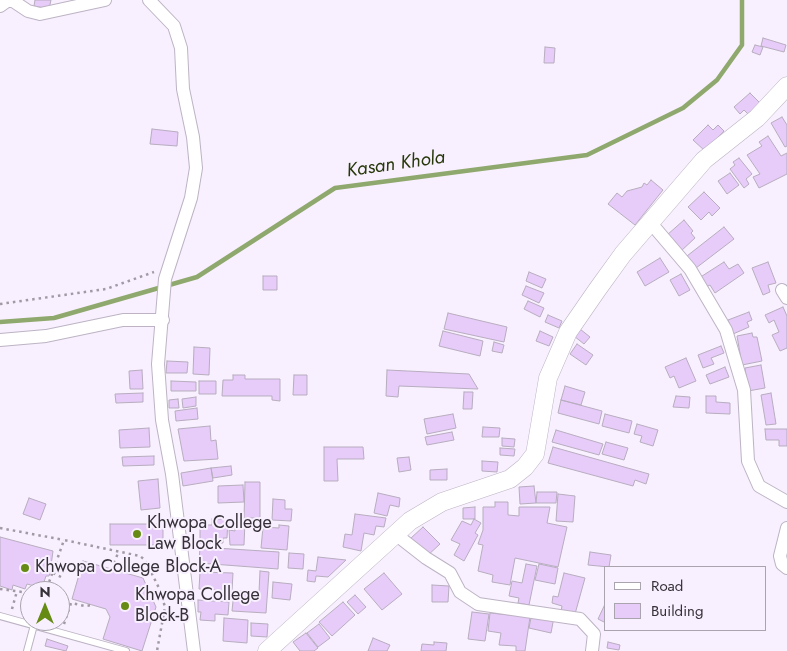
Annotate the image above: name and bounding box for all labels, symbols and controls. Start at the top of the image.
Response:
water label: Kasan Khola [345,147,447,183]
place label: Khwopa College Law Block [147,513,272,556]
marker: Khwopa College Law Block [131,528,143,540]
place label: Khwopa College Block-A [35,557,221,579]
marker: Khwopa College Block-A [19,562,31,574]
legend [604,566,767,631]
text: Road [651,575,683,597]
north arrow [20,581,70,631]
text: N [39,582,51,602]
place label: Khwopa College Block-B [135,585,260,628]
marker: Khwopa College Block-B [119,600,131,612]
text: Building [651,600,703,622]

